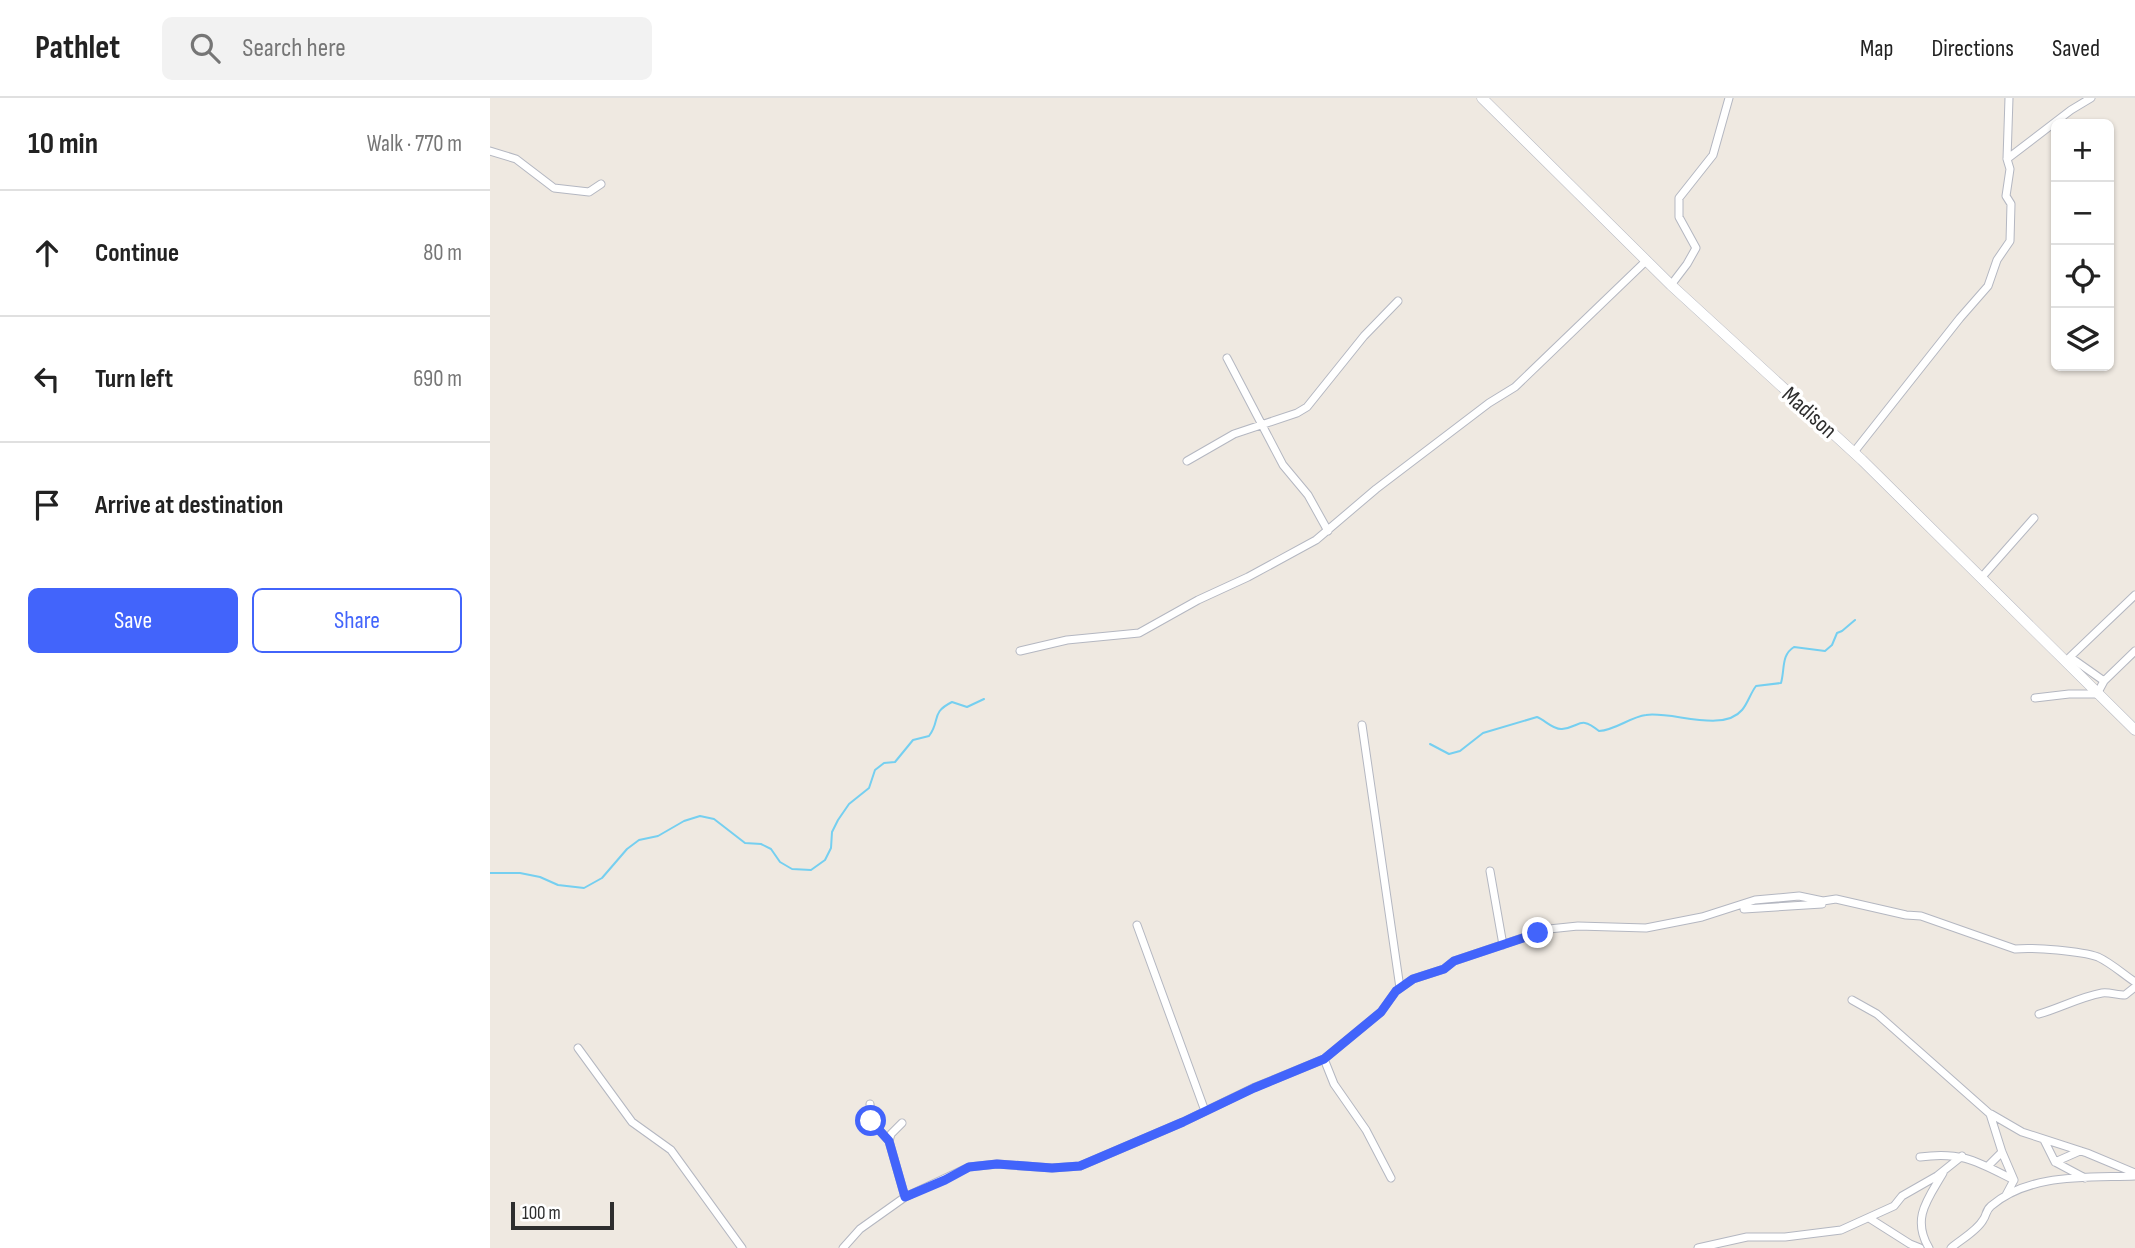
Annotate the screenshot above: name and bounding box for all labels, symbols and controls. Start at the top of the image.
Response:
search box [162,17,652,80]
text: Pathlet [35,28,120,68]
icon: search [186,29,224,67]
text: Search here [242,33,346,64]
text: Map [1860,34,1893,63]
text: Directions [1931,34,2014,63]
text: Saved [2052,34,2100,63]
map controls [2051,119,2114,371]
button: + [2051,119,2114,182]
text: 10 min [28,126,98,162]
text: Walk · 770 m [367,130,462,158]
button: − [2051,182,2114,245]
icon: ahead [28,234,66,272]
text: Continue [95,238,179,269]
text: 80 m [423,239,462,267]
button: locate [2051,245,2114,308]
button: layers [2051,308,2114,371]
icon: left [28,360,66,398]
text: Turn left [95,364,173,395]
text: 690 m [413,365,462,393]
street label: Madison [1776,381,1842,445]
icon: arrive [28,486,66,524]
text: Arrive at destination [95,490,283,521]
button: Save [28,588,238,653]
button: Share [252,588,462,653]
route end [1522,917,1553,948]
route start [855,1105,886,1136]
scale bar [511,1199,614,1231]
text: 100 m [522,1202,561,1225]

